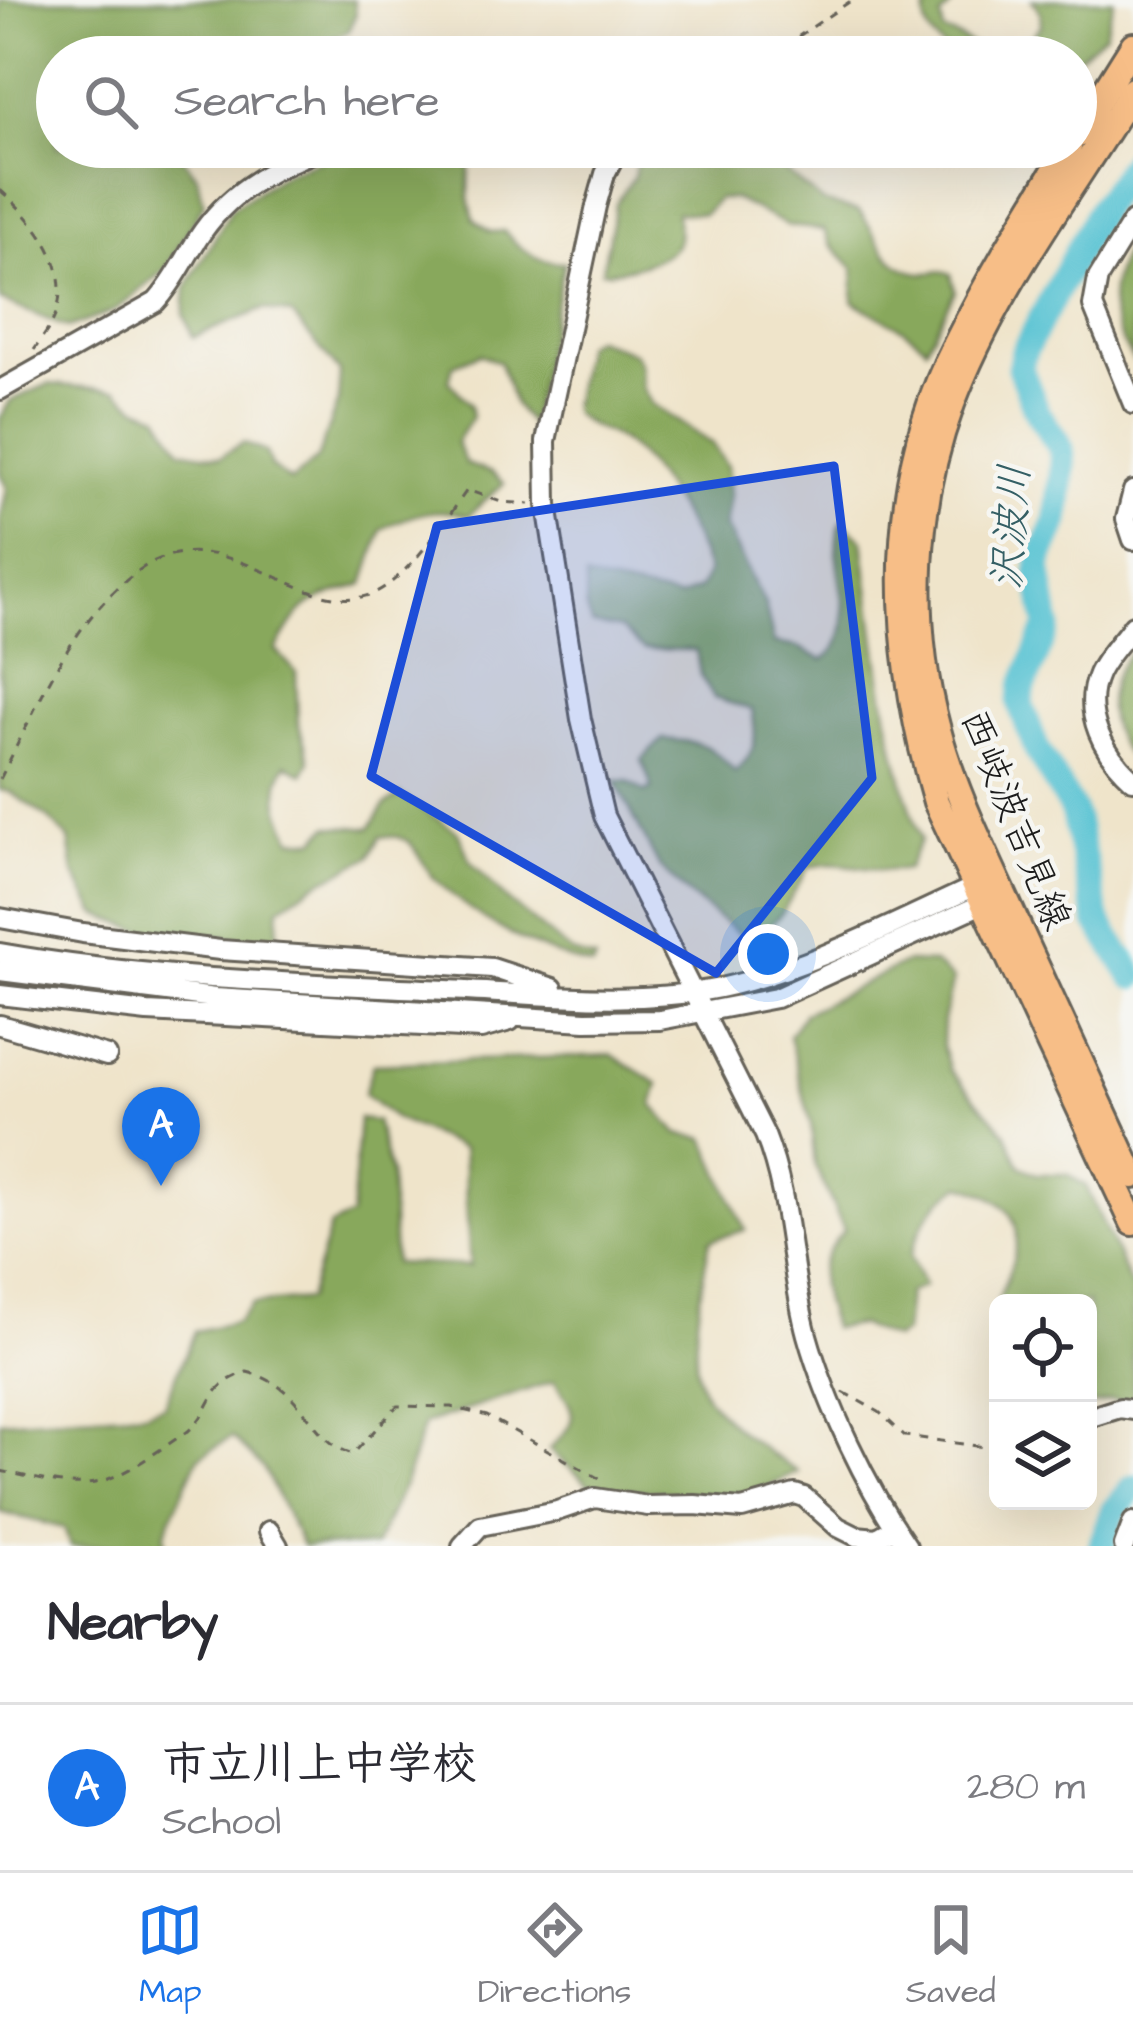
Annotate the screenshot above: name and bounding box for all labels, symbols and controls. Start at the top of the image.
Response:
search box [36,36,1097,168]
icon: search [78,69,144,135]
text: Search here [174,71,440,133]
water label: 沢波川 [979,462,1045,592]
street label: 西岐波吉見線 [945,702,1083,939]
your location [738,924,798,984]
pin: A [122,1087,200,1186]
map controls [989,1294,1097,1510]
button: locate [989,1294,1097,1402]
button: layers [989,1402,1097,1510]
text: Nearby [48,1589,218,1660]
text: 市立川上中学校 [162,1734,477,1796]
text: A [75,1761,99,1815]
text: 280 m [967,1761,1085,1815]
text: School [162,1796,281,1850]
tab: Map [137,1897,203,2015]
tab: Directions [478,1897,631,2015]
tab: Saved [906,1897,996,2015]

